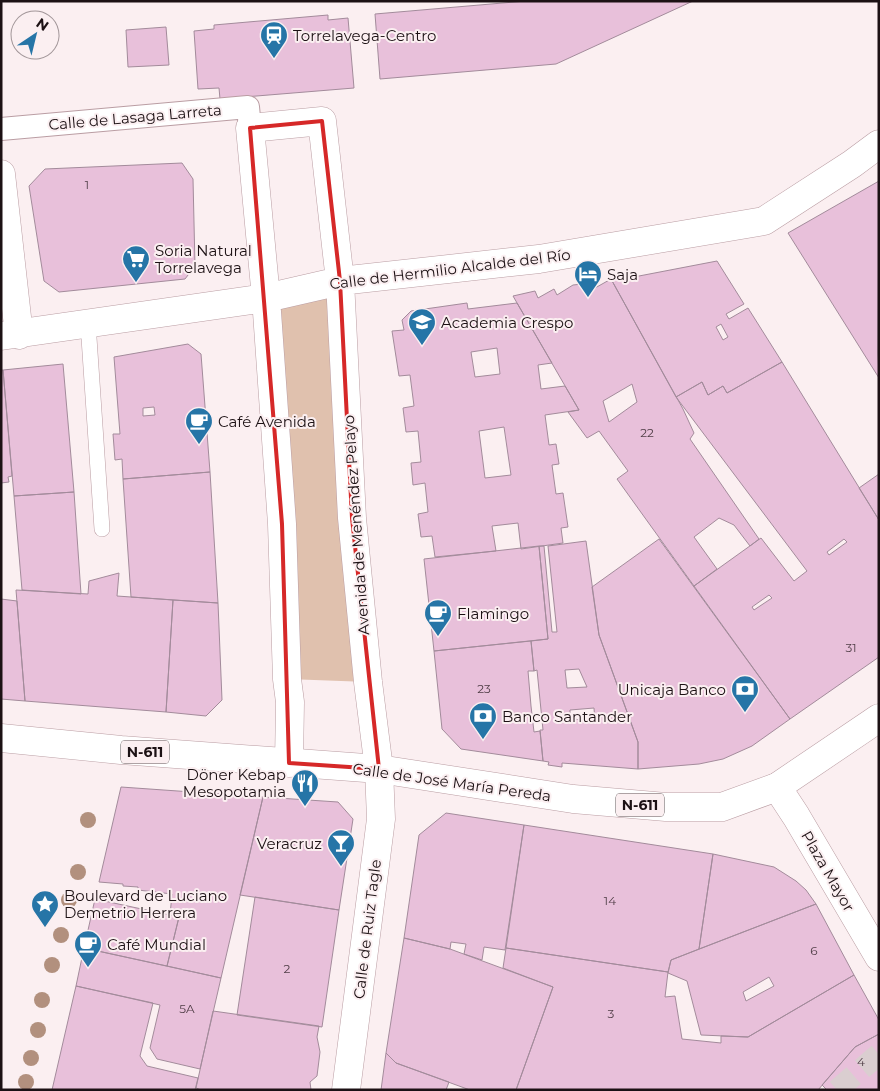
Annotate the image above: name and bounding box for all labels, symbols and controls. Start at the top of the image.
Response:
north arrow [10,10,60,60]
text: N [33,14,52,35]
station icon: Torrelavega-Centro [259,20,289,59]
place label: Torrelavega-Centro [293,26,436,45]
street label: Calle de Lasaga Larreta [48,100,222,134]
house number: 1 [85,177,89,192]
place label: Soria Natural Torrelavega [155,241,252,277]
supermarket icon: Soria Natural Torrelavega [121,244,151,283]
street label: Calle de Hermilio Alcalde del Río [328,245,572,293]
hotel icon: Saja [573,259,603,298]
place label: Saja [607,265,638,284]
school or university icon: Academia Crespo [407,307,437,346]
place label: Academia Crespo [441,313,573,332]
cafe icon: Café Avenida [184,406,214,445]
place label: Café Avenida [218,412,316,431]
street label: Avenida de Menéndez Pelayo [339,414,373,636]
house number: 22 [640,425,654,440]
cafe icon: Flamingo [423,598,453,637]
place label: Flamingo [457,604,529,623]
house number: 31 [845,640,857,655]
bank icon: Unicaja Banco [730,674,760,713]
place label: Unicaja Banco [618,680,726,699]
house number: 23 [477,681,491,696]
bank icon: Banco Santander [468,701,498,740]
place label: Banco Santander [502,707,632,726]
road number: N-611 [121,740,169,764]
street label: Calle de José María Pereda [352,759,552,805]
place label: Döner Kebap Mesopotamia [183,765,286,801]
restaurant icon: Döner Kebap Mesopotamia [290,768,320,807]
road number: N-611 [616,794,664,816]
street label: Plaza Mayor [797,827,859,915]
bar icon: Veracruz [326,828,356,867]
place label: Veracruz [257,834,322,853]
street label: Calle de Ruiz Tagle [349,858,385,1000]
place label: Boulevard de Luciano Demetrio Herrera [64,886,227,922]
place icon: Boulevard de Luciano Demetrio Herrera [30,889,60,928]
house number: 14 [604,893,616,908]
cafe icon: Café Mundial [73,929,103,968]
place label: Café Mundial [107,935,206,954]
house number: 6 [810,943,818,958]
house number: 2 [284,961,291,976]
house number: 5A [179,1001,195,1016]
house number: 3 [608,1006,615,1021]
house number: 4 [857,1054,865,1069]

